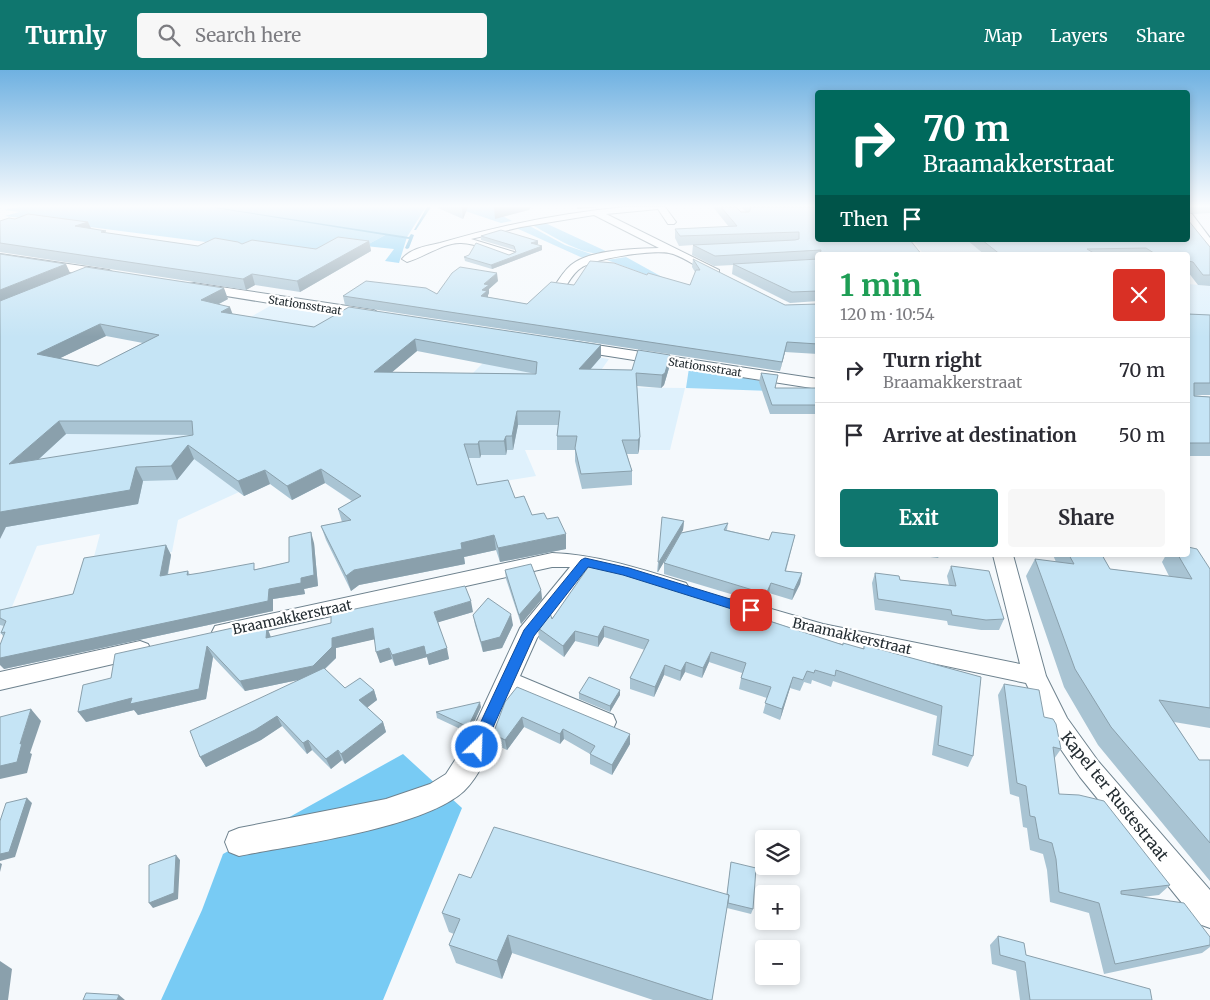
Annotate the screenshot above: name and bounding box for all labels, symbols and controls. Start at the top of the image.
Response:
search box [137,13,487,58]
text: Turnly [25,20,107,51]
icon: search [155,21,183,49]
text: Search here [195,23,301,47]
text: Map [984,24,1022,47]
text: Layers [1050,24,1108,47]
text: Share [1136,24,1185,47]
text: 70 m [923,107,1010,151]
icon: right [840,110,905,175]
text: Braamakkerstraat [923,150,1114,178]
icon: arrive [898,205,926,233]
text: Then [840,207,888,231]
text: 1 min [840,266,922,304]
button: close [1113,269,1165,321]
street label: Stationsstraat [267,292,343,318]
text: 120 m · 10:54 [840,304,935,324]
text: Turn right [883,348,982,372]
street label: Stationsstraat [667,354,743,380]
icon: right [840,356,868,384]
text: 70 m [1119,358,1165,382]
text: Braamakkerstraat [883,372,1022,392]
icon: arrive [840,421,868,449]
text: Arrive at destination [883,423,1077,447]
text: 50 m [1119,423,1165,447]
button: Exit [840,489,998,547]
button: Share [1008,489,1165,547]
pin [730,589,772,631]
street label: Braamakkerstraat [231,595,354,638]
icon: arrive [737,596,765,624]
street label: Braamakkerstraat [791,614,914,659]
position arrow [450,720,502,772]
street label: Kapel ter Rustestraat [1057,727,1174,865]
map controls [755,830,800,985]
button: layers [755,830,800,875]
button: + [755,885,800,930]
button: − [755,940,800,985]

